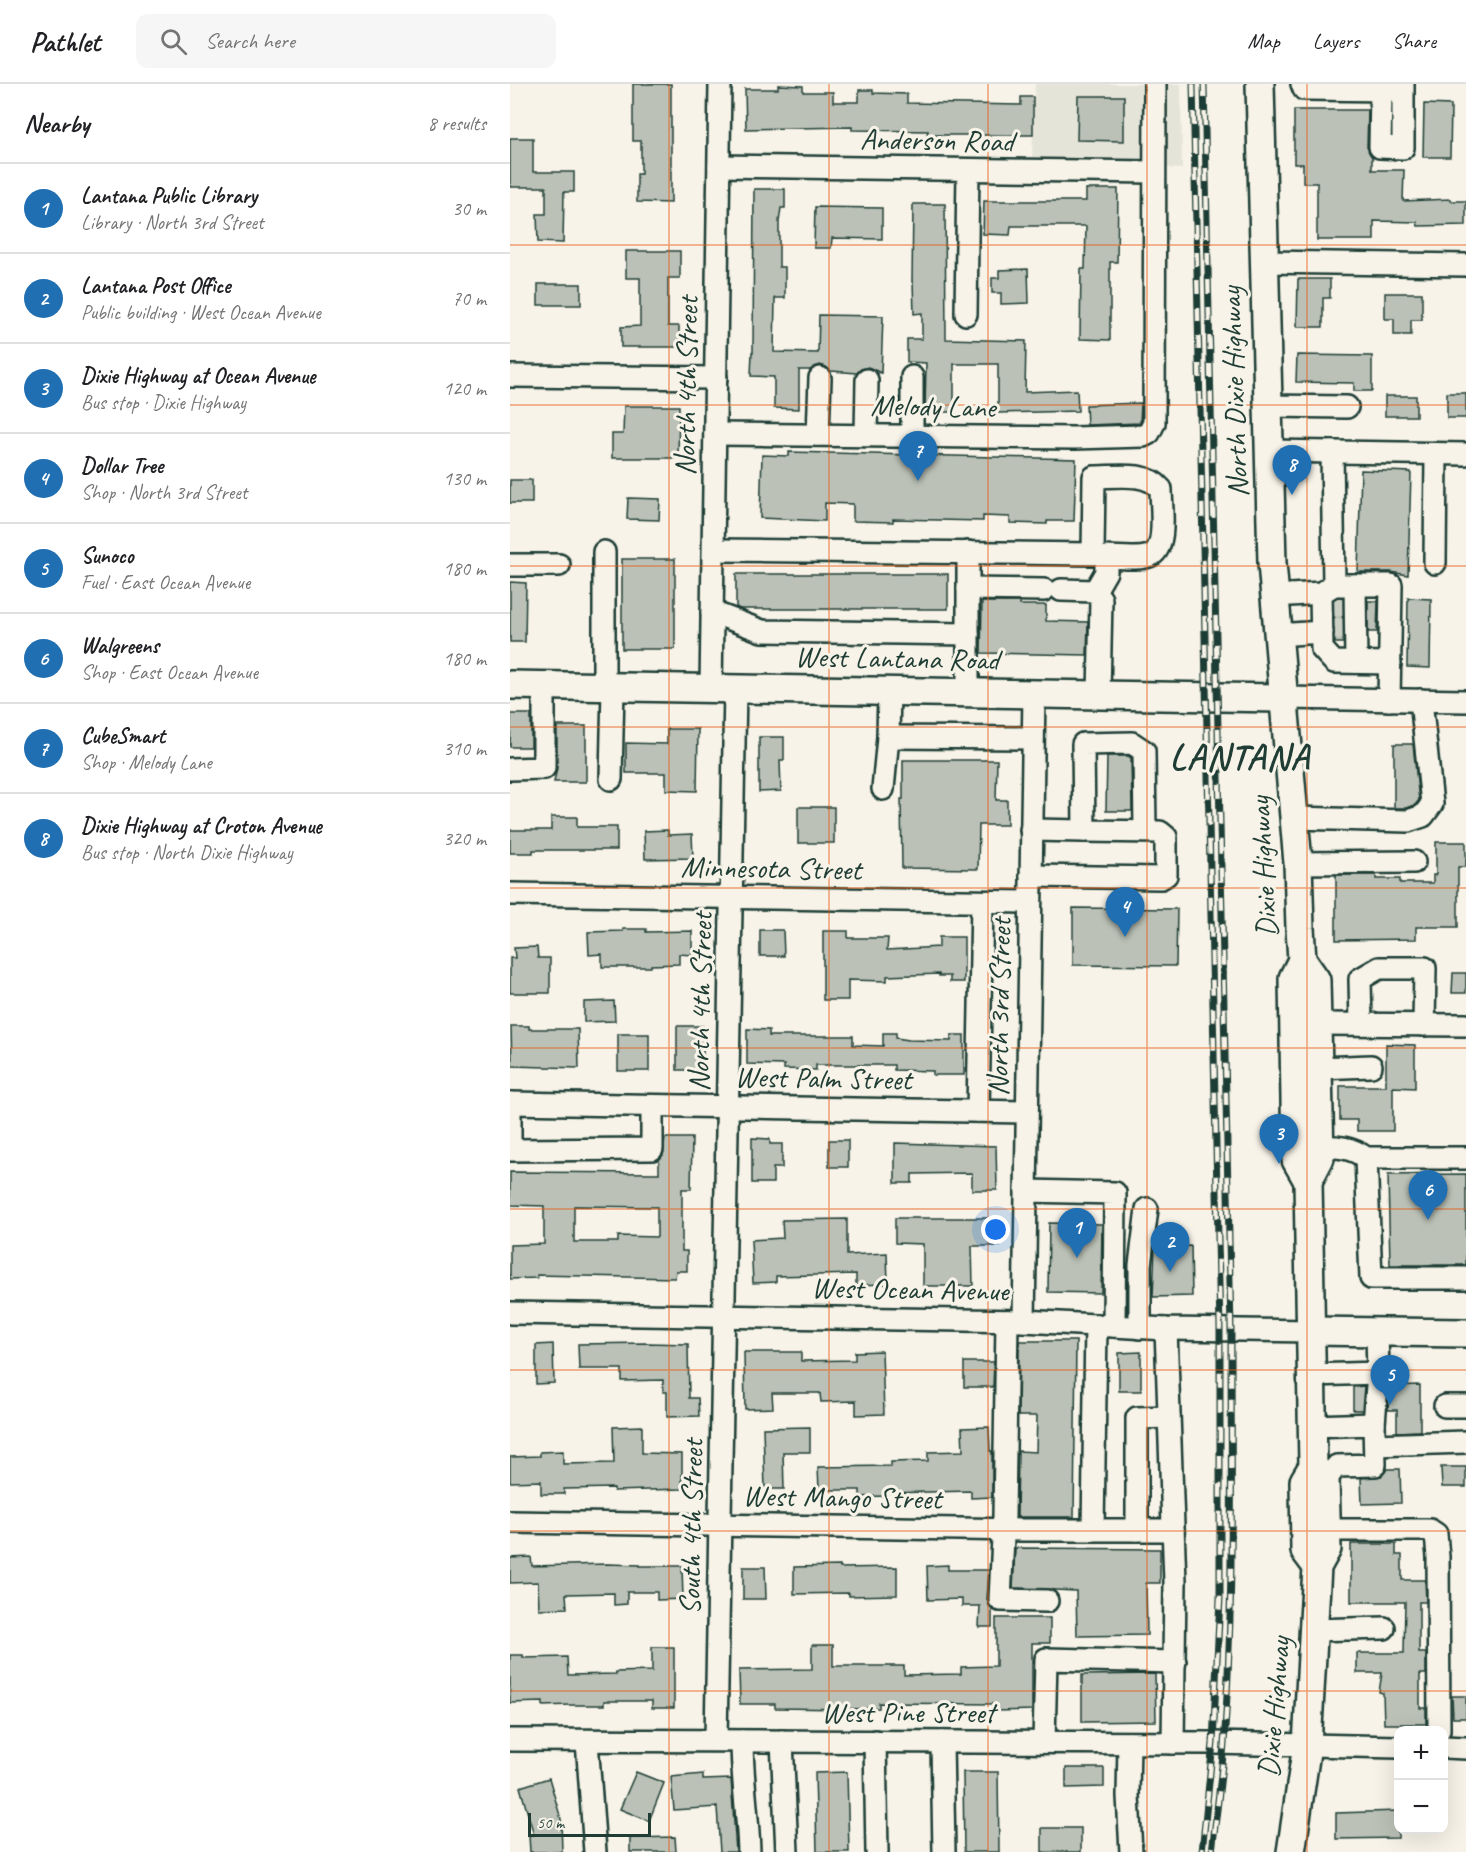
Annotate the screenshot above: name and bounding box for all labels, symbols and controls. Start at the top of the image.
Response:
search box [136,14,556,68]
text: Pathlet [30,24,100,59]
icon: search [157,25,190,58]
text: Search here [205,27,295,55]
text: Map [1247,28,1280,54]
text: Layers [1313,28,1359,54]
text: Share [1392,28,1436,54]
text: Nearby [24,107,89,140]
text: 8 results [427,111,486,136]
street label: Anderson Road [860,120,1018,160]
text: Lantana Public Library [81,182,257,210]
text: 1 [39,196,48,221]
text: 30 m [452,196,486,221]
text: Library · North 3rd Street [81,210,264,235]
text: Lantana Post Office [81,272,230,300]
street label: North Dixie Highway [1211,284,1257,498]
text: 2 [39,286,48,311]
text: 70 m [452,286,486,311]
street label: North 4th Street [665,293,707,476]
text: Public building · West Ocean Avenue [81,300,321,325]
text: Dixie Highway at Ocean Avenue [81,362,315,390]
text: 3 [39,376,48,401]
text: 120 m [443,376,486,401]
street label: Melody Lane [870,386,998,426]
text: Bus stop · Dixie Highway [81,390,246,415]
pin: 7 [898,432,938,481]
pin: 8 [1272,446,1312,495]
text: Dollar Tree [81,452,163,480]
text: 4 [39,466,48,491]
text: 130 m [443,466,486,491]
text: Shop · North 3rd Street [81,480,247,505]
text: Sunoco [81,542,134,570]
text: 5 [39,556,48,581]
text: 180 m [443,556,486,581]
text: Fuel · East Ocean Avenue [81,570,250,595]
text: Walgreens [81,632,159,660]
street label: West Lantana Road [795,637,1004,679]
text: 6 [39,646,48,671]
text: 180 m [443,646,486,671]
text: Shop · East Ocean Avenue [81,660,258,685]
text: CubeSmart [81,722,165,750]
district label: LANTANA [1170,734,1311,780]
text: 7 [39,736,48,761]
text: 310 m [443,736,486,761]
text: Shop · Melody Lane [81,750,212,775]
street label: Dixie Highway [1240,794,1286,938]
text: Dixie Highway at Croton Avenue [81,812,322,840]
text: 8 [39,826,48,851]
text: 320 m [443,826,486,851]
text: Bus stop · North Dixie Highway [81,840,293,865]
street label: Minnesota Street [681,847,864,889]
pin: 4 [1106,888,1144,937]
street label: North 4th Street [679,909,721,1092]
street label: North 3rd Street [978,914,1020,1096]
street label: West Palm Street [734,1057,915,1099]
pin: 3 [1260,1114,1298,1164]
pin: 6 [1408,1170,1448,1220]
pin: 1 [1058,1208,1096,1258]
your location [981,1215,1010,1244]
pin: 2 [1150,1222,1190,1272]
street label: West Ocean Avenue [811,1268,1011,1310]
pin: 5 [1370,1356,1410,1405]
street label: South 4th Street [670,1436,712,1615]
street label: West Mango Street [742,1476,945,1518]
street label: Dixie Highway [1249,1633,1299,1779]
street label: West Pine Street [821,1693,999,1731]
map controls [1394,1726,1448,1834]
button: + [1394,1726,1448,1780]
button: − [1394,1780,1448,1834]
scale bar [528,1810,651,1838]
text: 50 m [537,1813,564,1833]

